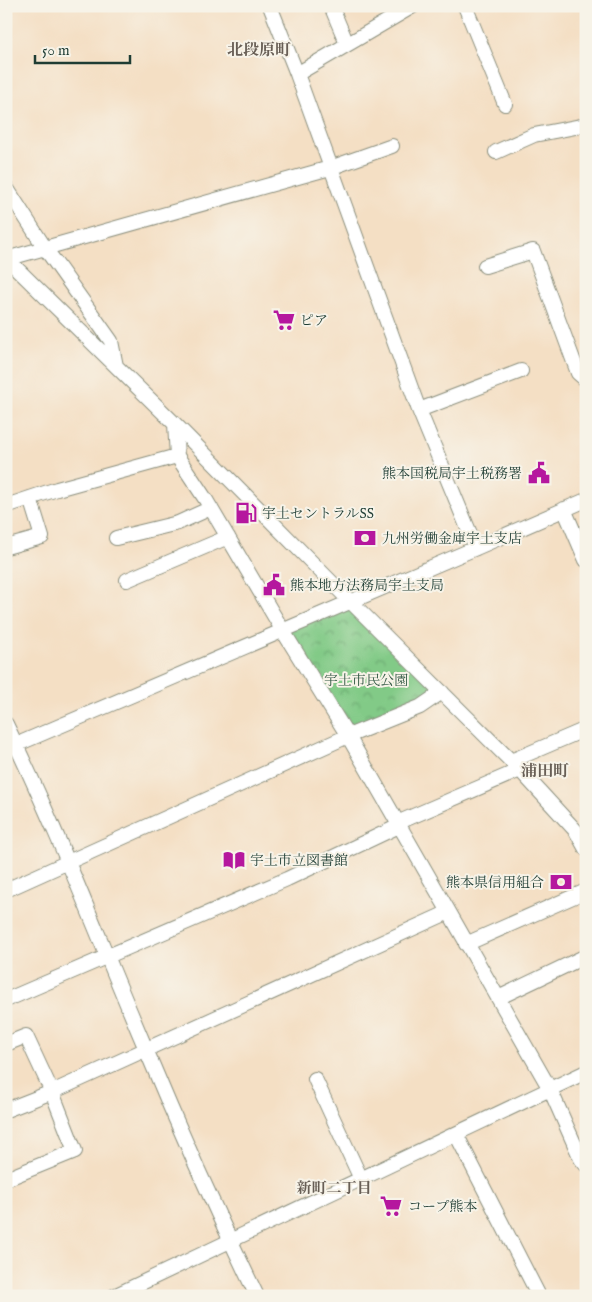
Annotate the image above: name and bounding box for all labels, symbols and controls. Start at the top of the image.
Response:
scale bar [35,32,130,64]
text: 50 m [42,41,70,60]
district label: 北段原町 [227,41,291,61]
supermarket icon: ピア [271,307,297,333]
place label: ピア [300,312,328,330]
public building icon: 熊本国税局宇土税務署 [526,460,552,486]
place label: 熊本国税局宇土税務署 [382,465,522,483]
fuel station icon: 宇土セントラルSS [233,500,259,526]
place label: 宇土セントラルSS [262,505,374,523]
bank icon: 九州労働金庫宇土支店 [352,525,378,551]
place label: 九州労働金庫宇土支店 [382,530,522,548]
public building icon: 熊本地方法務局宇土支局 [261,572,287,598]
place label: 熊本地方法務局宇土支局 [290,577,444,595]
park label: 宇土市民公園 [324,672,408,690]
district label: 浦田町 [521,762,569,782]
library icon: 宇土市立図書館 [221,847,247,873]
place label: 宇土市立図書館 [250,852,348,870]
bank icon: 熊本県信用組合 [548,869,574,895]
place label: 熊本県信用組合 [446,874,544,892]
district label: 新町二丁目 [296,1179,372,1198]
supermarket icon: コープ熊本 [378,1193,404,1219]
place label: コープ熊本 [408,1198,477,1216]

